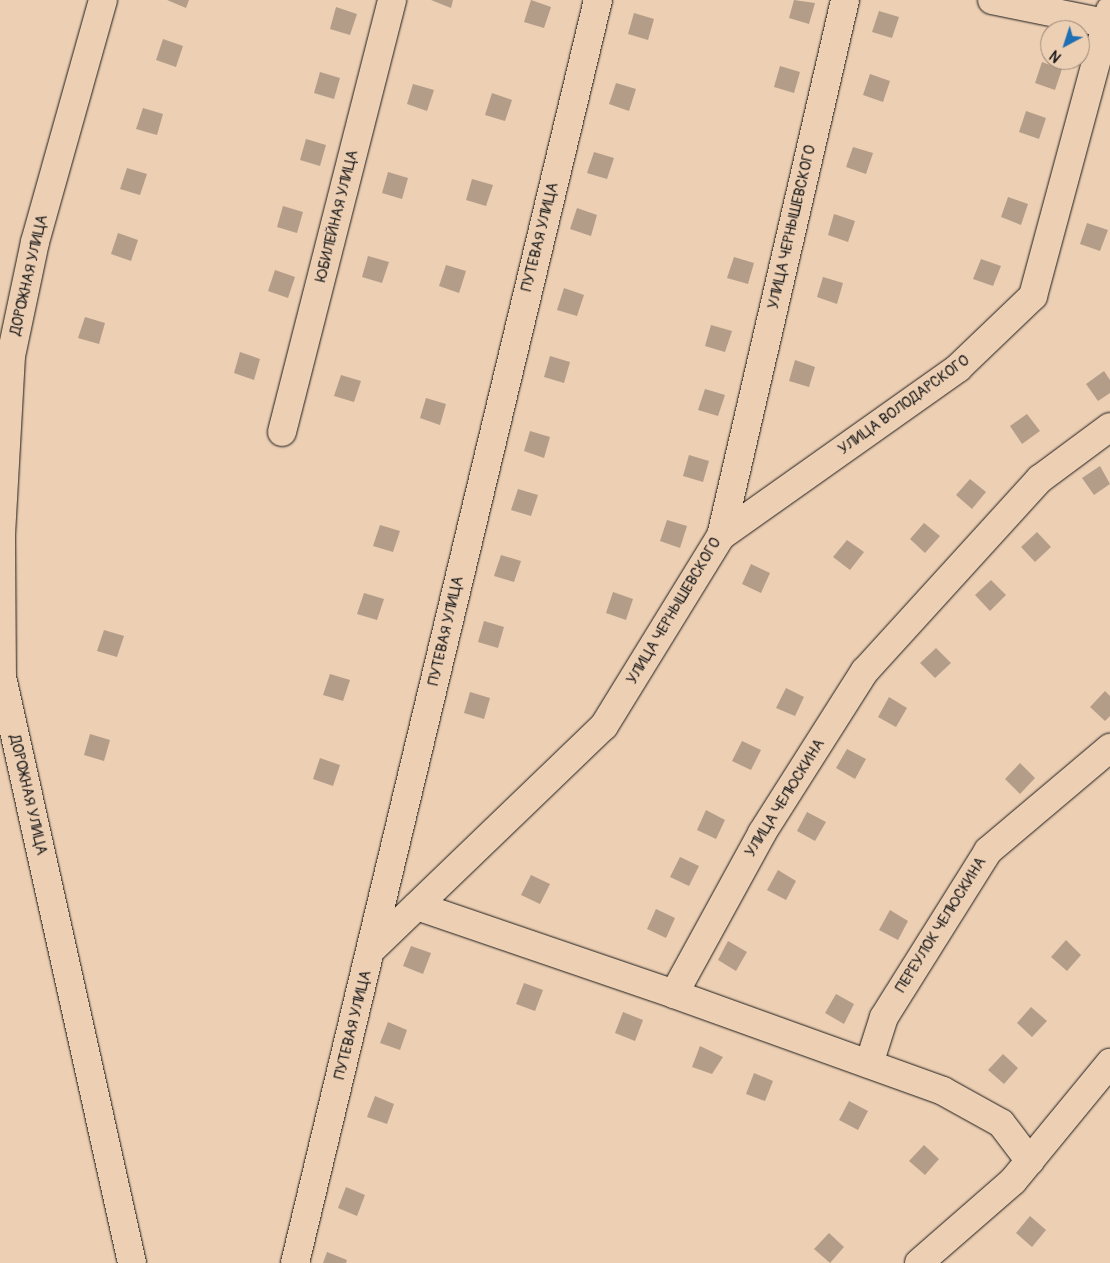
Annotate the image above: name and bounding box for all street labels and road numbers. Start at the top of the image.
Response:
street label: УЛИЦА ЧЕРНЫШЕВСКОГО [764,143,820,311]
street label: ЮБИЛЕЙНАЯ УЛИЦА [312,148,362,284]
street label: ПУТЕВАЯ УЛИЦА [518,181,562,293]
street label: ДОРОЖНАЯ УЛИЦА [6,213,52,337]
street label: УЛИЦА ВОЛОДАРСКОГО [835,351,973,459]
street label: УЛИЦА ЧЕРНЫШЕВСКОГО [623,534,725,688]
street label: ПУТЕВАЯ УЛИЦА [425,575,467,687]
street label: ДОРОЖНАЯ УЛИЦА [5,733,51,857]
street label: УЛИЦА ЧЕЛЮСКИНА [741,736,829,860]
street label: ПЕРЕУЛОК ЧЕЛЮСКИНА [892,854,990,996]
street label: ПУТЕВАЯ УЛИЦА [331,969,375,1081]

